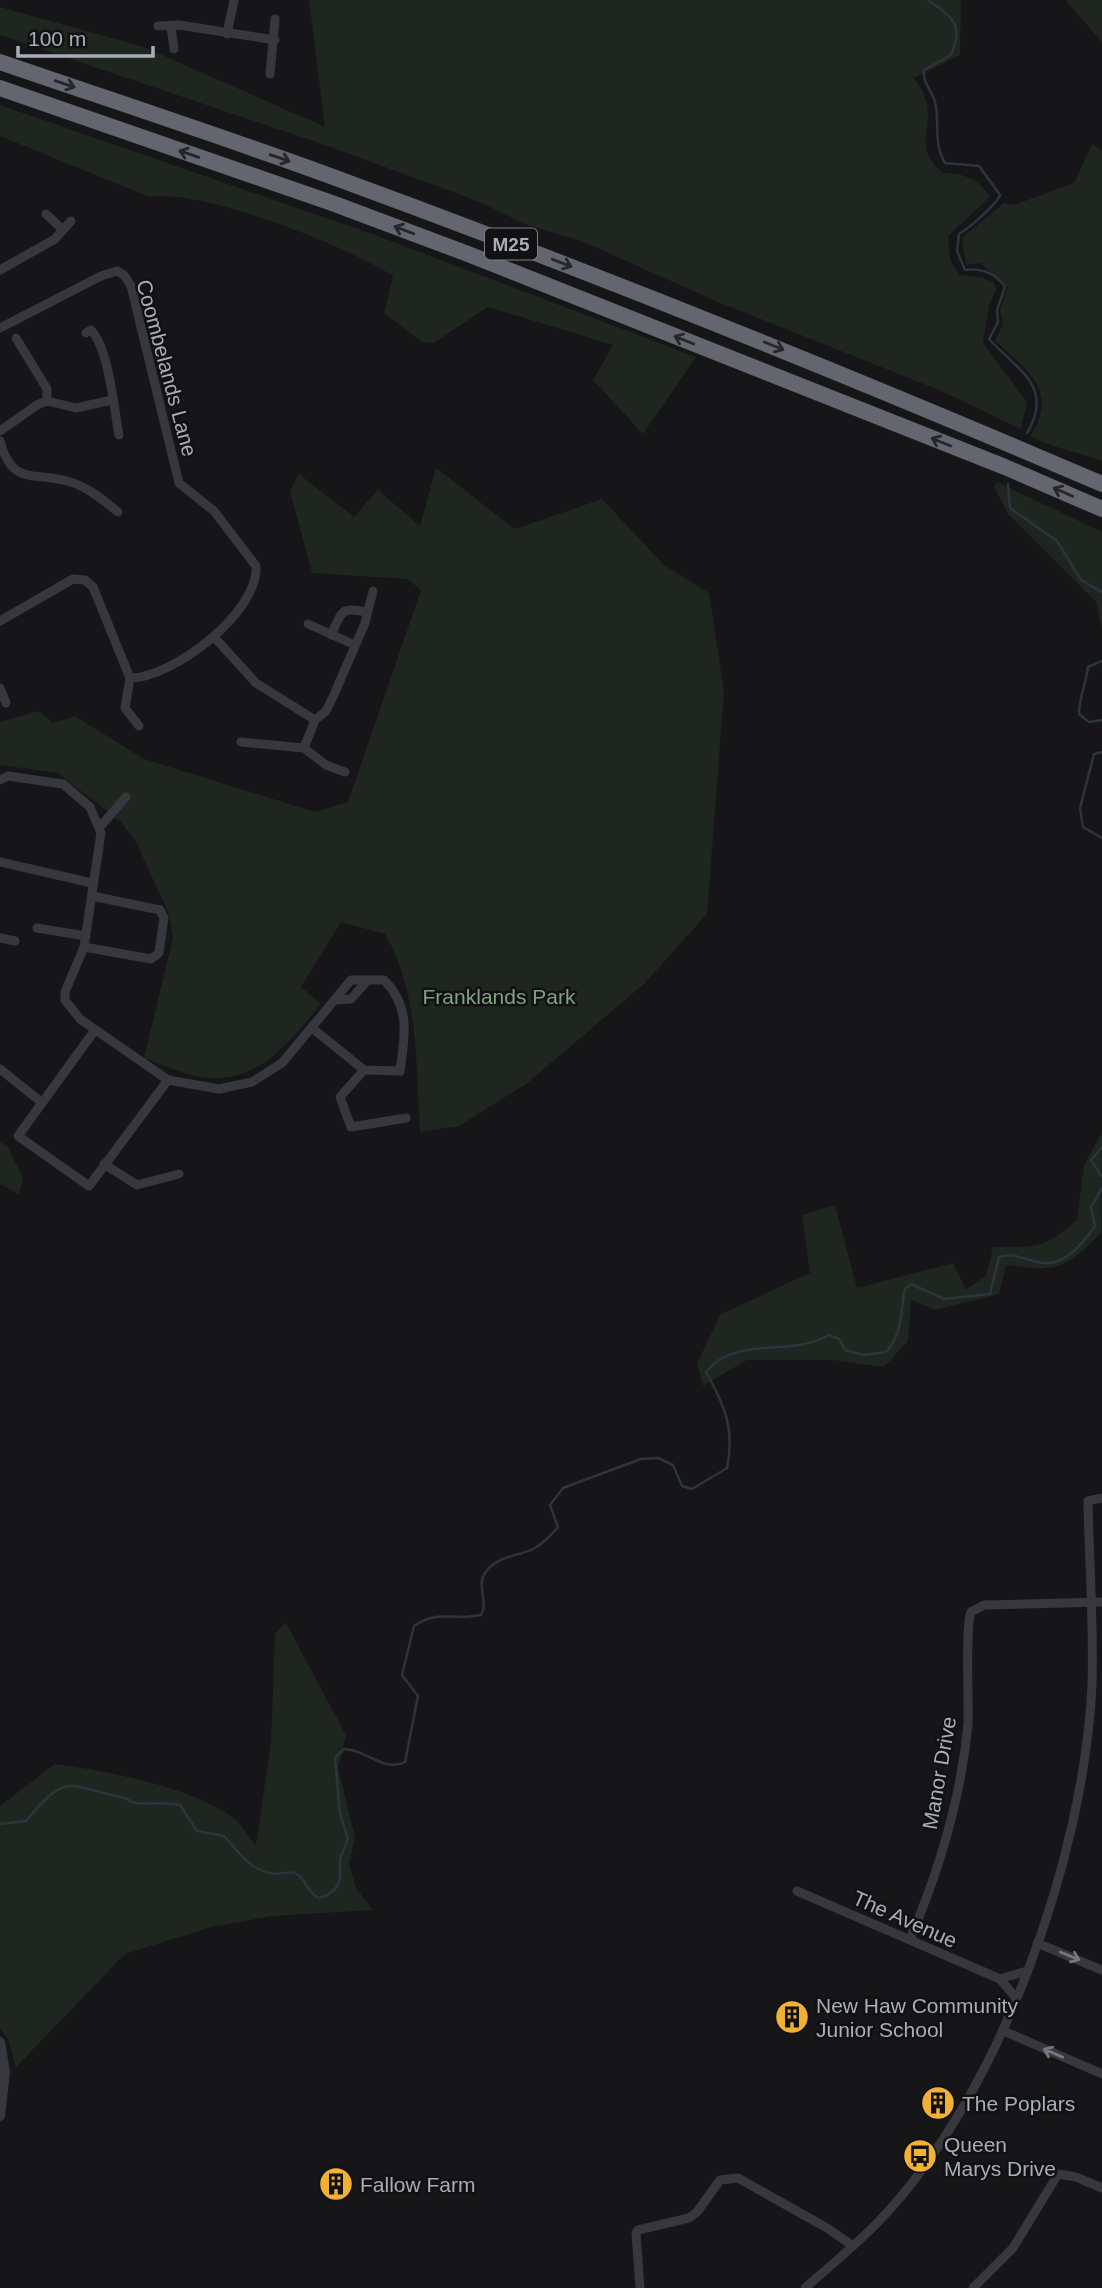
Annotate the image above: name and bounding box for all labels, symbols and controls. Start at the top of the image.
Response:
scale bar [18,14,152,58]
text: 100 m [28,27,86,50]
one-way arrow [53,79,75,91]
one-way arrow [179,147,201,159]
one-way arrow [268,153,290,165]
one-way arrow [393,222,415,235]
road number: M25 [485,228,537,260]
one-way arrow [550,258,572,271]
street label: Coombelands Lane [132,277,202,459]
one-way arrow [674,333,696,346]
one-way arrow [762,341,784,354]
one-way arrow [931,435,953,448]
one-way arrow [1053,485,1075,498]
park label: Franklands Park [423,985,576,1008]
street label: Manor Drive [918,1715,960,1831]
street label: The Avenue [849,1886,961,1952]
one-way arrow [1058,1951,1080,1964]
place label: New Haw Community Junior School [816,1994,1018,2041]
building icon: New Haw Community Junior School [773,1998,811,2036]
one-way arrow [1043,2046,1064,2059]
building icon: The Poplars [919,2084,957,2122]
place label: The Poplars [962,2092,1075,2115]
place label: Queen Marys Drive [944,2133,1056,2180]
bus stop icon: Queen Marys Drive [901,2137,939,2175]
building icon: Fallow Farm [317,2165,355,2203]
place label: Fallow Farm [360,2173,476,2196]

